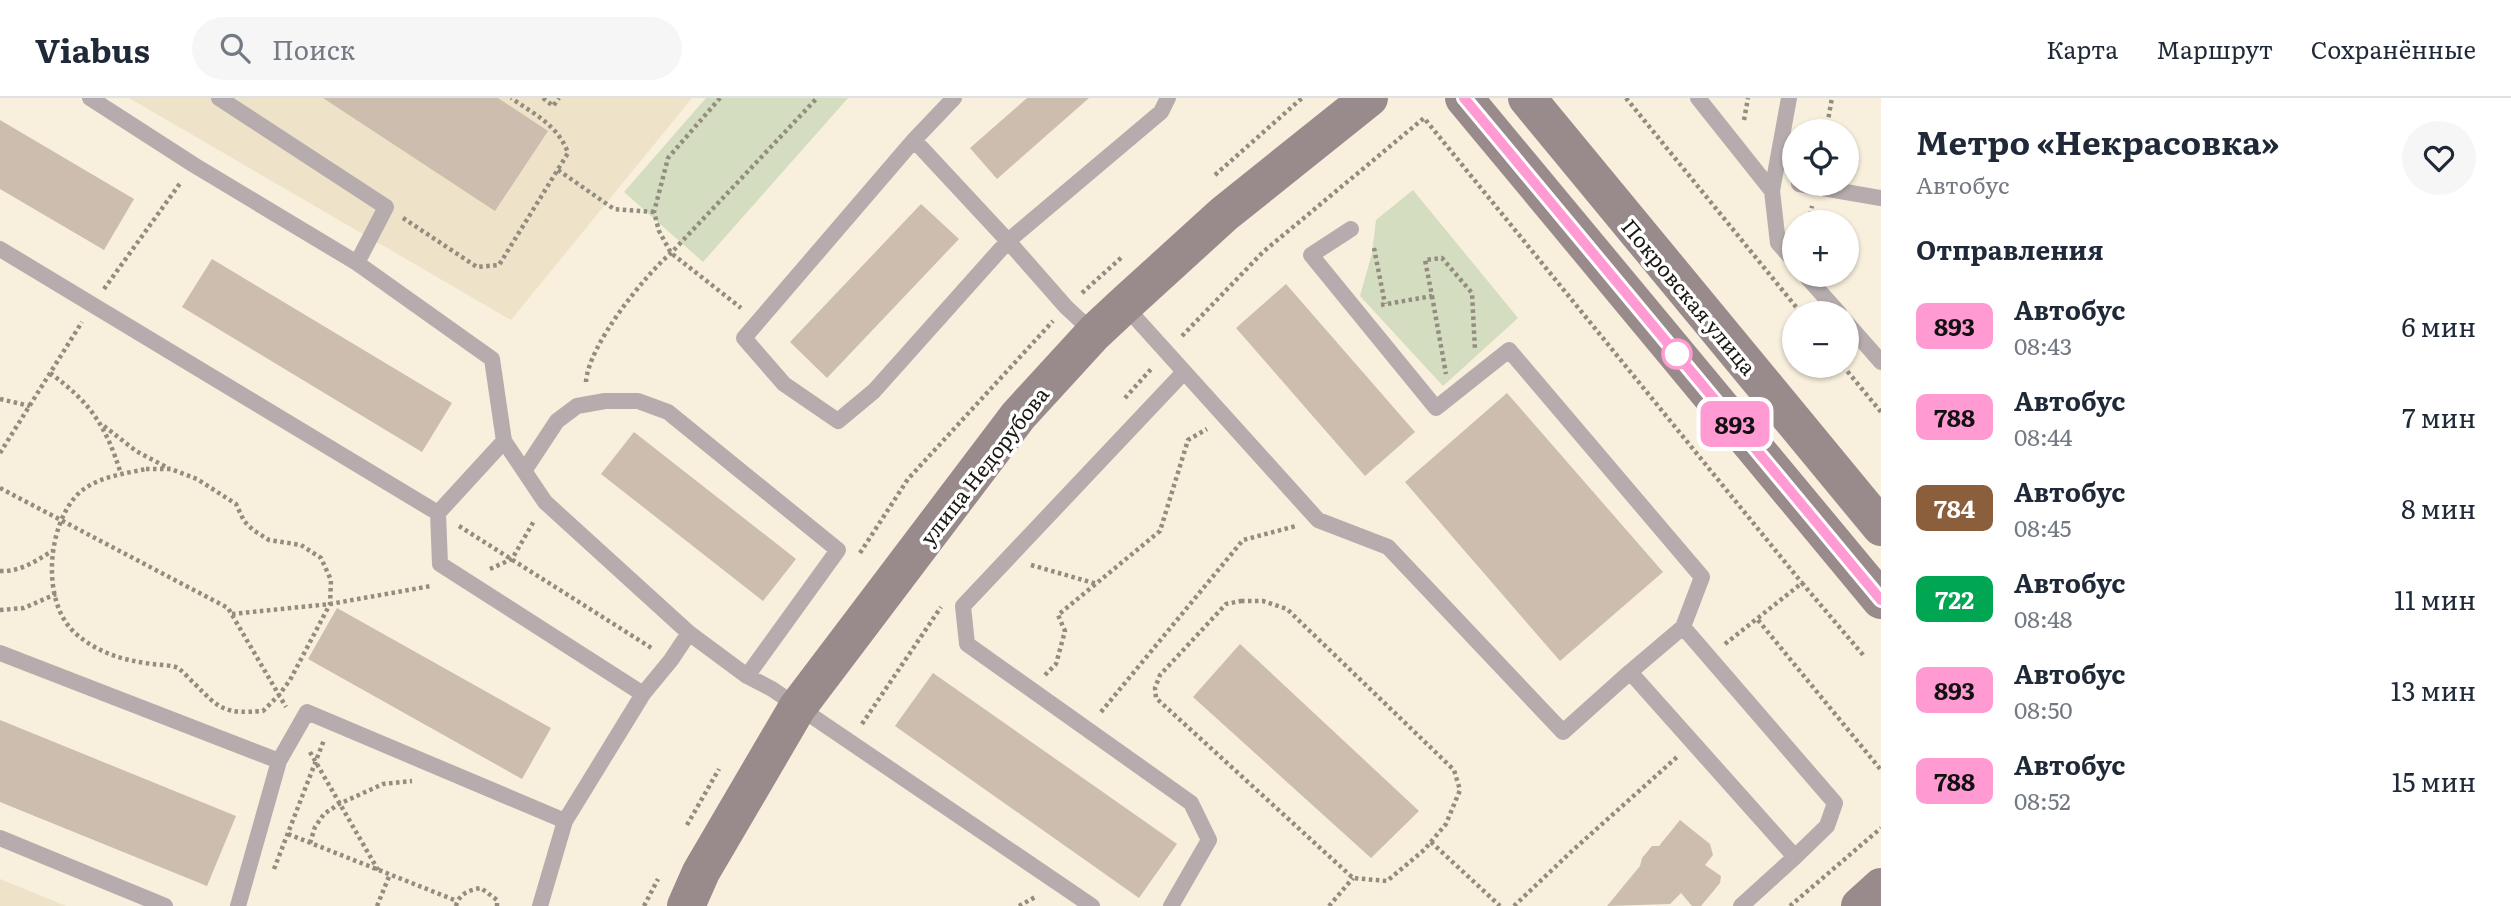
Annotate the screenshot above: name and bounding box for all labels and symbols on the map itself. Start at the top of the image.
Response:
street label: Покровская улица [1615,211,1765,381]
unlabelled marker [1662,339,1692,369]
street label: улица Недорубова [911,379,1055,551]
line badge: 893 [1695,401,1775,447]

